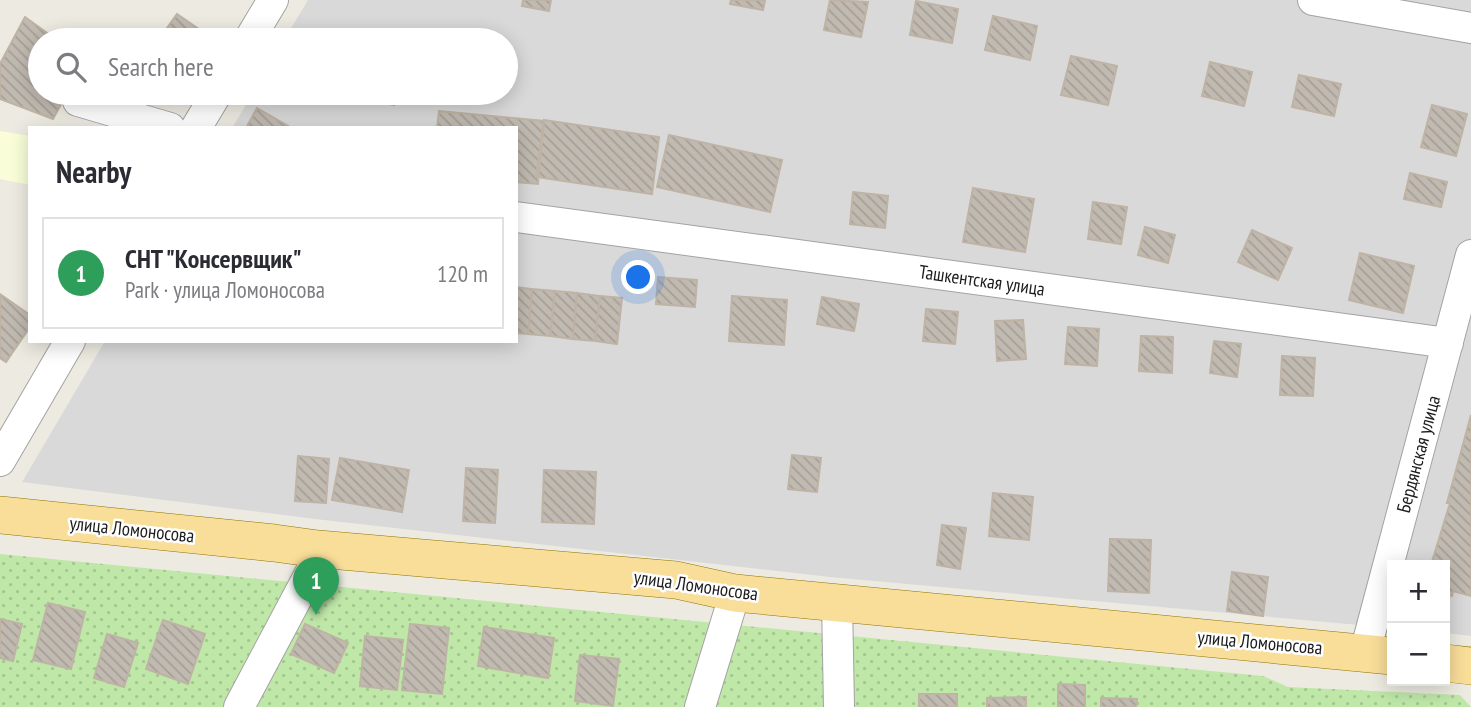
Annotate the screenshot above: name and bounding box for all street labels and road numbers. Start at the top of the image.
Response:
street label: Ташкентская улица [918,259,1046,301]
street label: Бердянская улица [1391,393,1445,515]
street label: улица Ломоносова [68,511,196,547]
street label: улица Ломоносова [632,564,760,606]
street label: улица Ломоносова [1197,625,1323,659]

